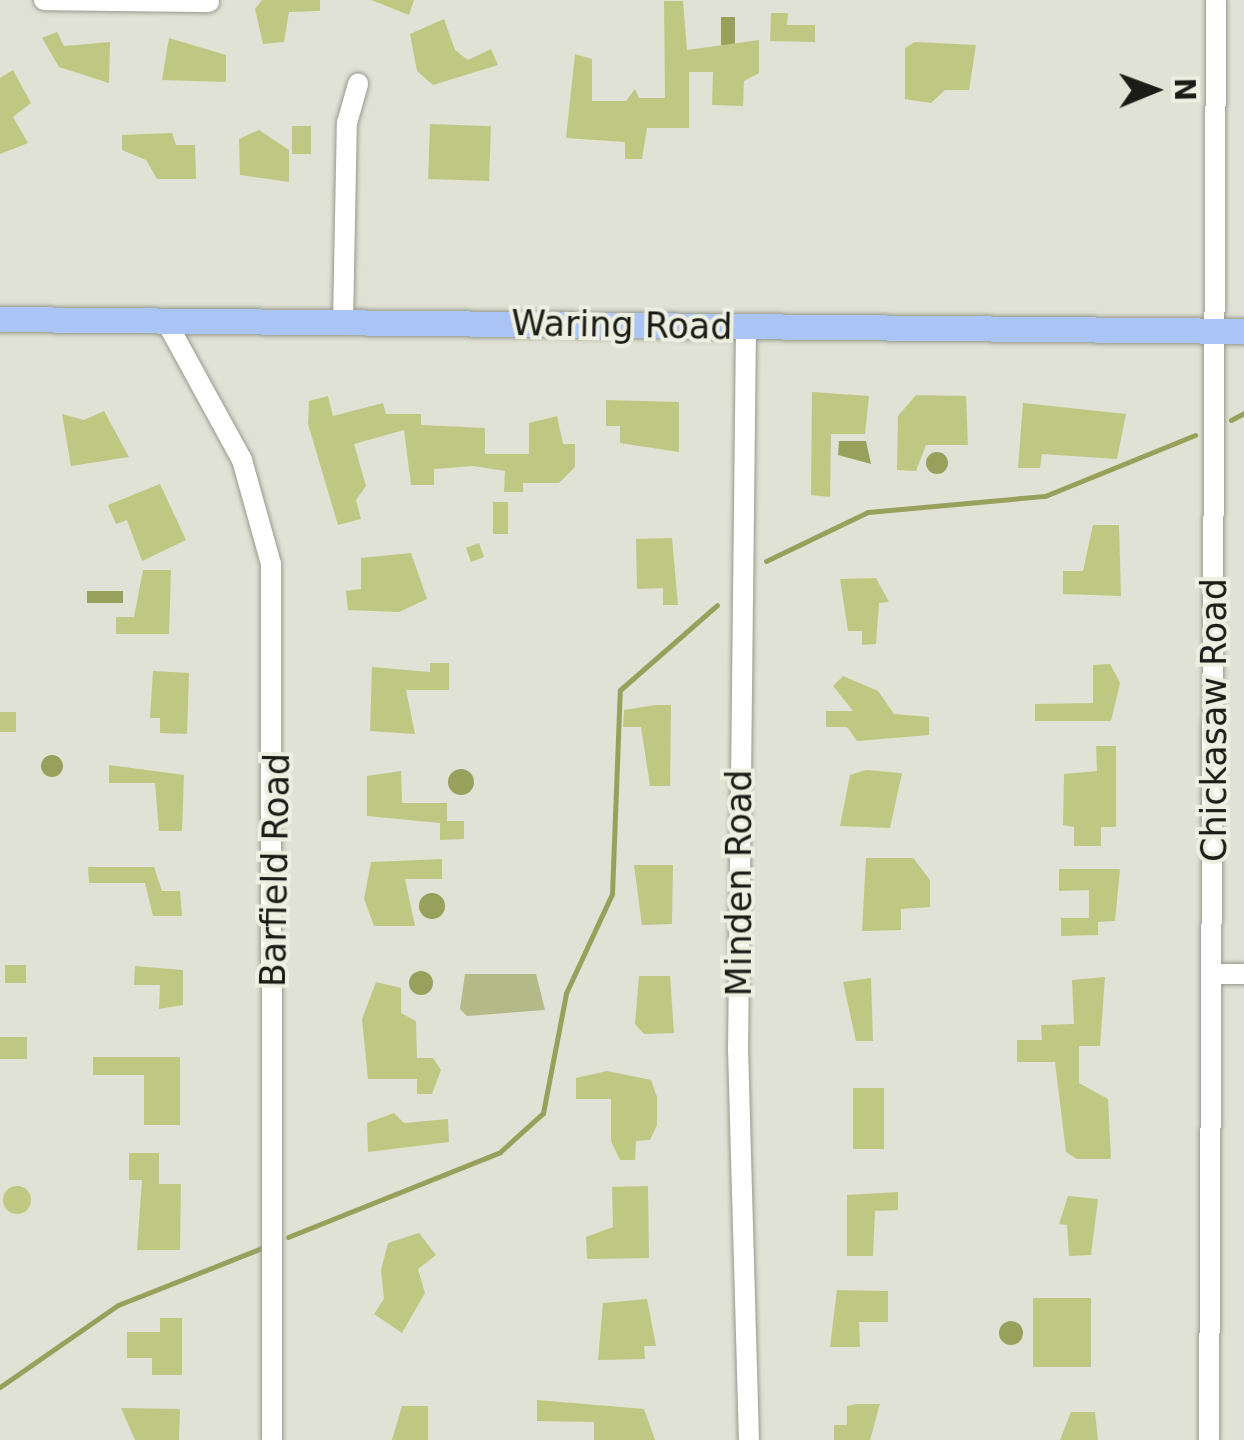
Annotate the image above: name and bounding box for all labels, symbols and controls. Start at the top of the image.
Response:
north arrow [1104,40,1204,140]
text: N [1168,77,1201,101]
street label: Waring Road [511,302,733,348]
street label: Chickasaw Road [1193,578,1235,862]
street label: Barfield Road [252,752,298,988]
street label: Minden Road [718,770,760,996]

